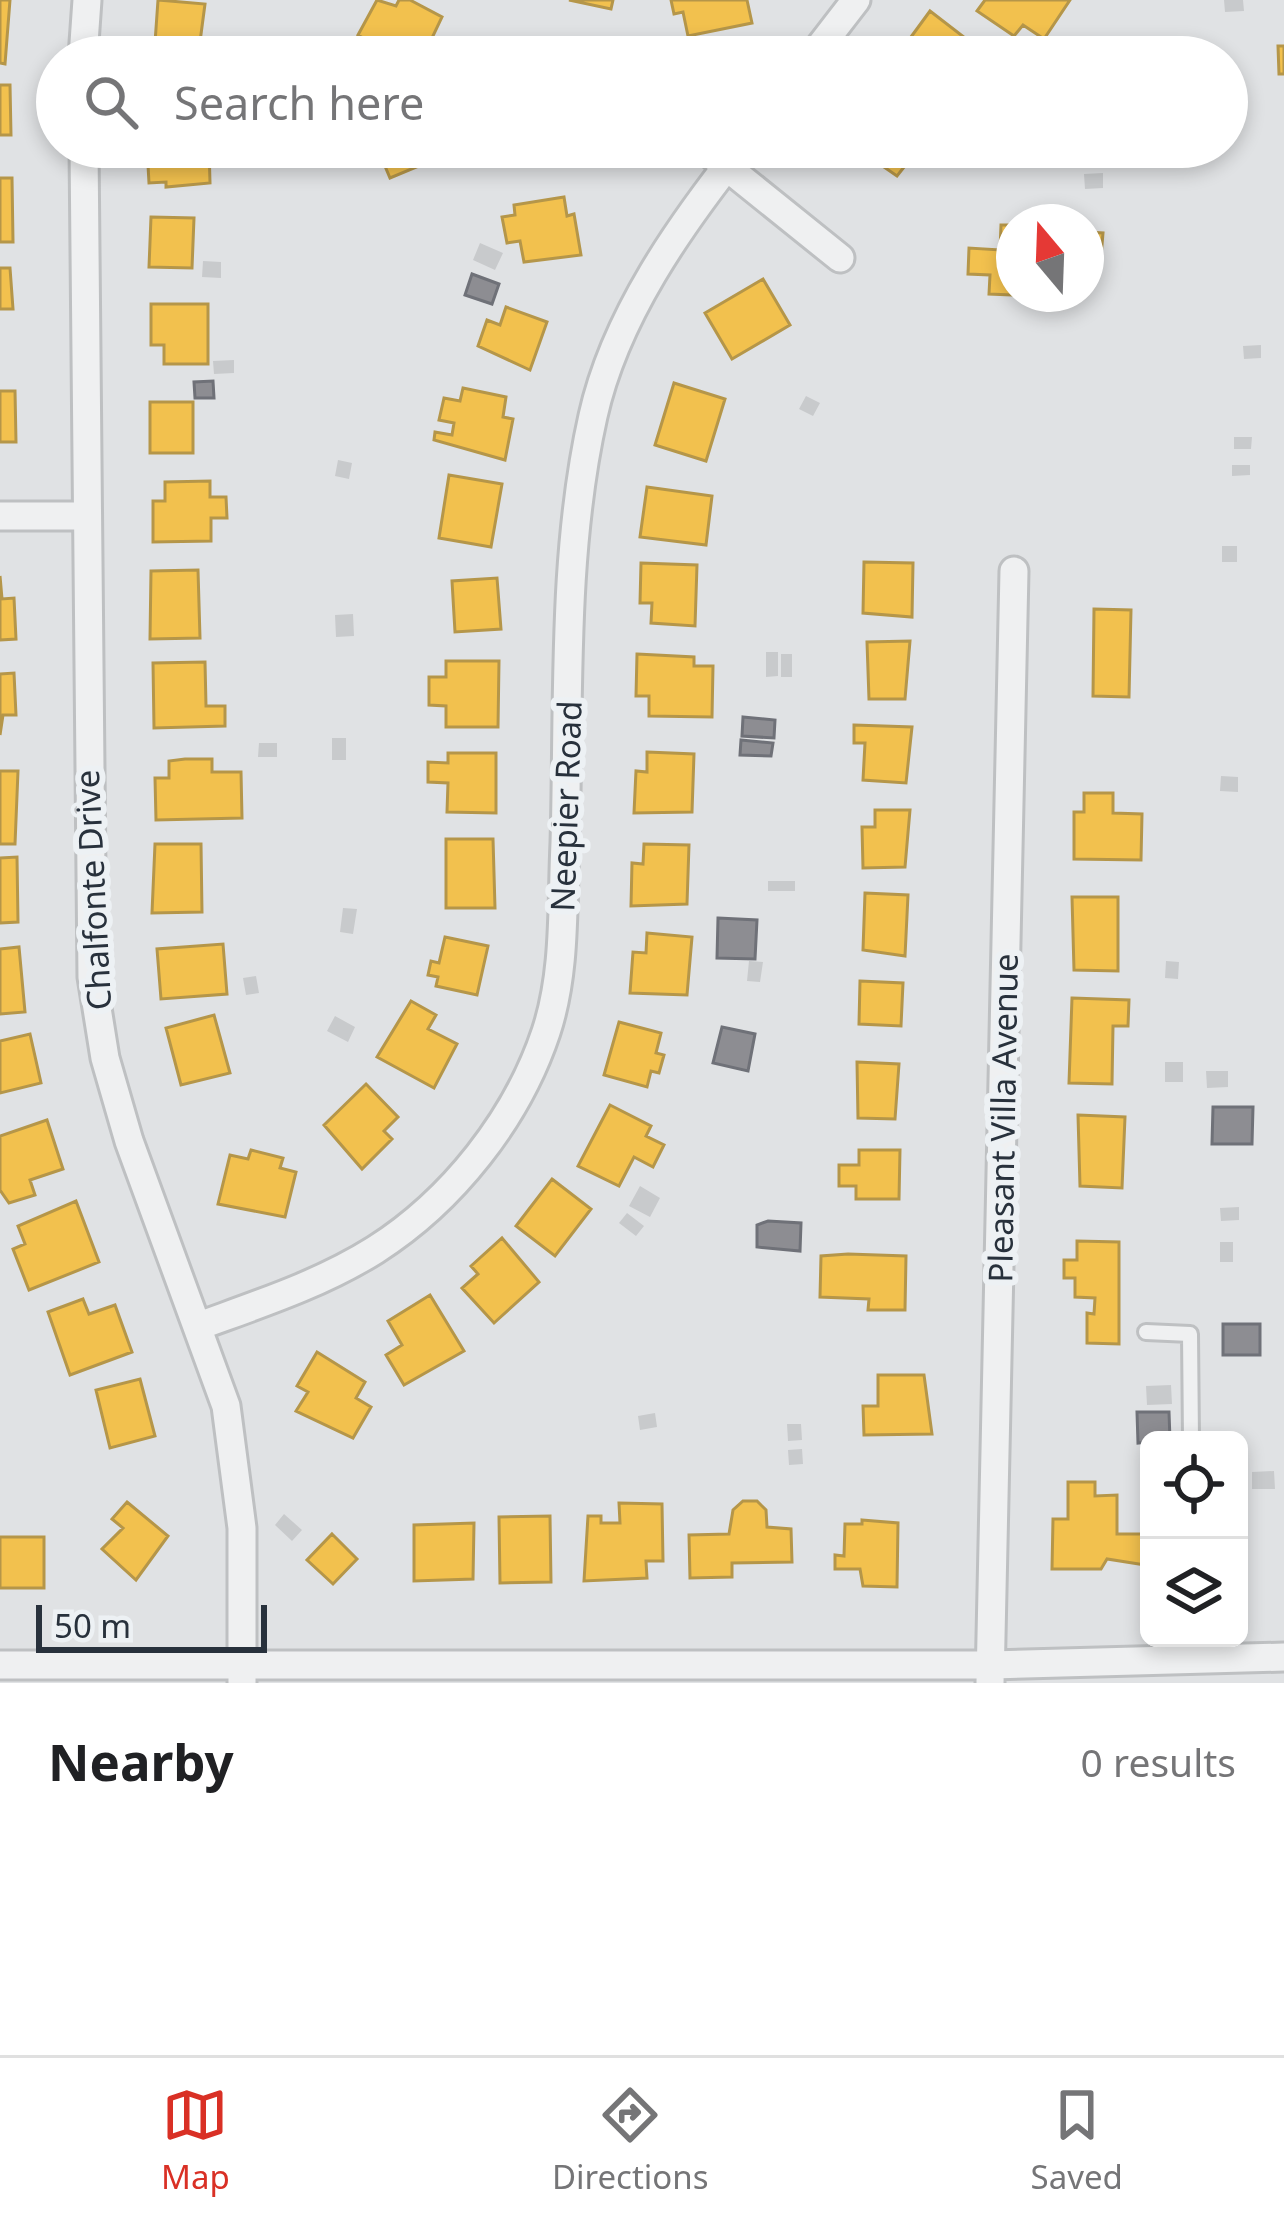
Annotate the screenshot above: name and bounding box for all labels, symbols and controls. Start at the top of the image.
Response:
search box [36,36,1248,168]
icon: search [78,69,144,135]
text: Search here [174,72,424,133]
north arrow [996,204,1104,312]
street label: Neepier Road [539,700,592,912]
street label: Chalfonte Drive [64,769,121,1011]
street label: Pleasant Villa Avenue [977,953,1028,1283]
map controls [1140,1431,1248,1647]
button: locate [1140,1431,1248,1539]
button: layers [1140,1539,1248,1647]
scale bar [36,1599,267,1652]
text: 50 m [54,1603,131,1648]
text: Nearby [48,1726,234,1796]
text: 0 results [1081,1735,1236,1788]
tab: Map [161,2082,230,2199]
tab: Directions [552,2082,709,2199]
tab: Saved [1031,2082,1123,2199]

